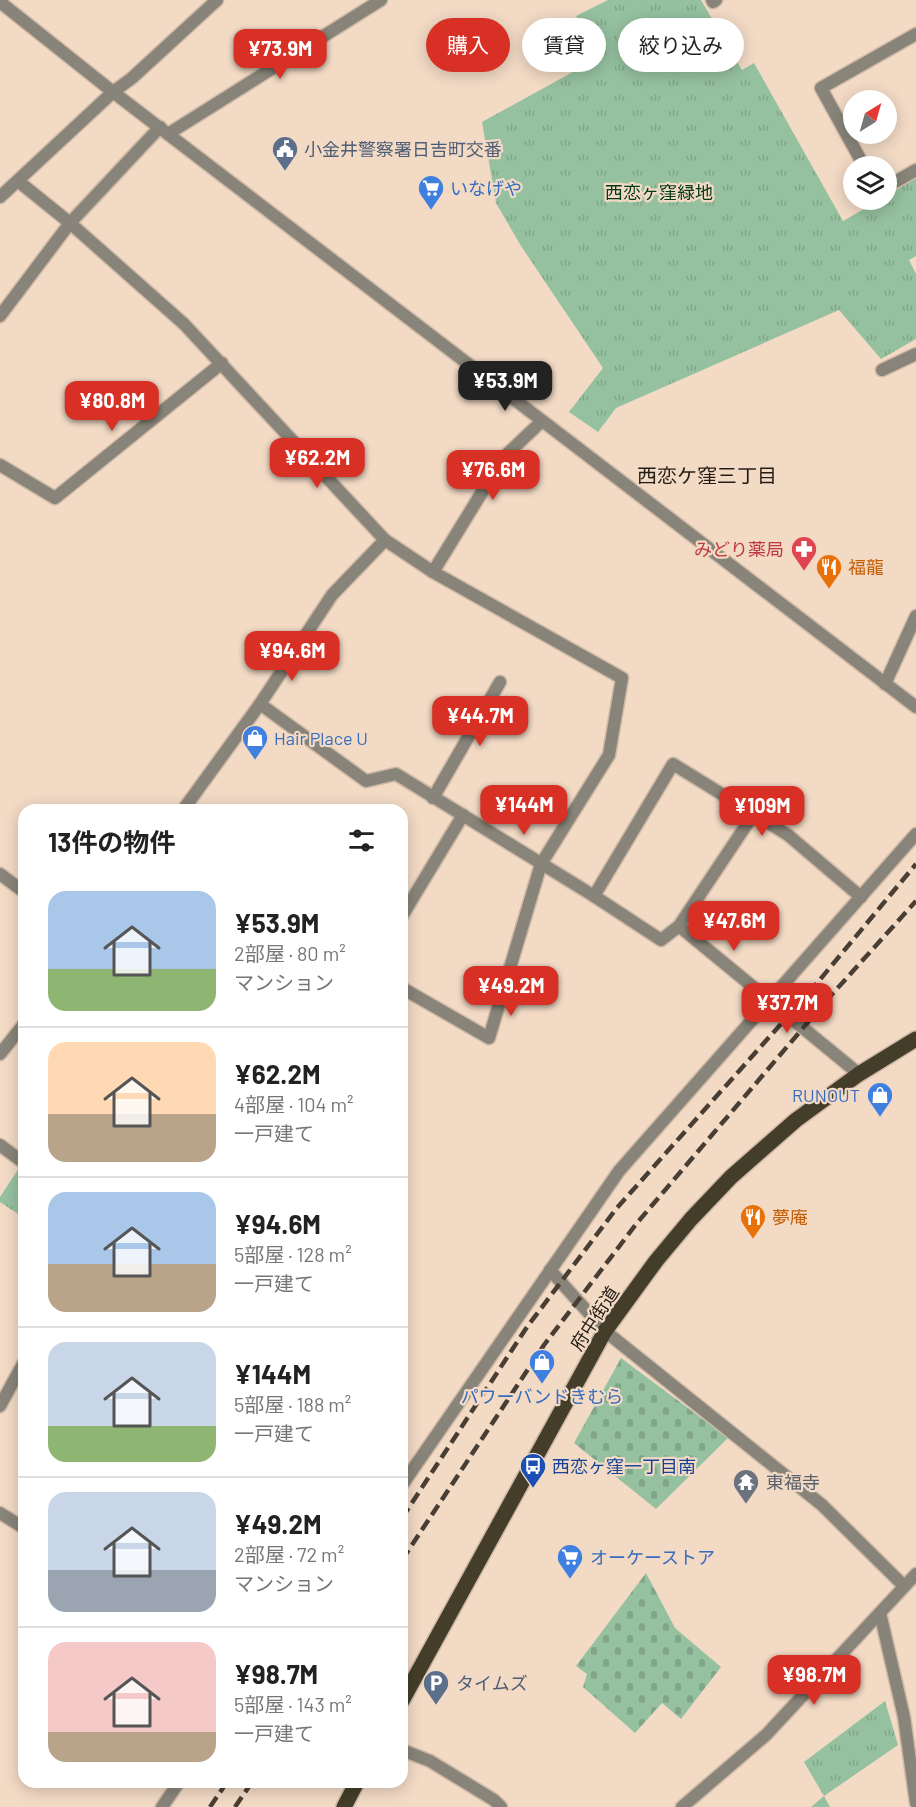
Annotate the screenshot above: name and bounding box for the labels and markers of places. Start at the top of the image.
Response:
pin: ¥73.9M [231,29,329,80]
public building icon: 小金井警察署日吉町交番 [270,134,300,172]
place label: 小金井警察署日吉町交番 [304,138,502,160]
supermarket icon: いなげや [416,173,446,211]
place label: いなげや [450,177,522,199]
pin: ¥53.9M [456,361,554,412]
pin: ¥80.8M [63,381,161,432]
pin: ¥62.2M [268,438,366,489]
pin: ¥76.6M [444,450,542,501]
pharmacy icon: みどり薬局 [789,534,819,572]
place label: みどり薬局 [694,538,784,560]
restaurant icon: 福龍 [814,552,844,590]
place label: 福龍 [848,556,884,578]
pin: ¥94.6M [243,631,341,682]
pin: ¥44.7M [431,696,529,747]
shop icon: Hair Place U [240,723,270,761]
place label: Hair Place U [274,727,368,749]
pin: ¥144M [482,785,566,836]
pin: ¥109M [720,786,804,837]
pin: ¥47.6M [685,901,783,952]
pin: ¥49.2M [462,966,560,1017]
pin: ¥37.7M [738,983,836,1034]
shop icon: RUNOUT [865,1080,895,1118]
place label: RUNOUT [792,1084,860,1106]
restaurant icon: 夢庵 [738,1202,768,1240]
place label: 夢庵 [772,1206,808,1228]
shop icon: パワーバンドきむら [527,1347,557,1385]
place label: パワーバンドきむら [461,1385,623,1407]
bus stop icon: 西恋ヶ窪一丁目南 [518,1451,548,1489]
place label: 西恋ヶ窪一丁目南 [552,1455,696,1477]
temple icon: 東福寺 [731,1467,761,1505]
place label: 東福寺 [766,1471,820,1493]
supermarket icon: オーケーストア [555,1542,585,1580]
place label: オーケーストア [590,1546,715,1568]
pin: ¥98.7M [765,1655,863,1706]
parking icon: タイムズ [421,1668,451,1706]
place label: タイムズ [456,1672,528,1694]

